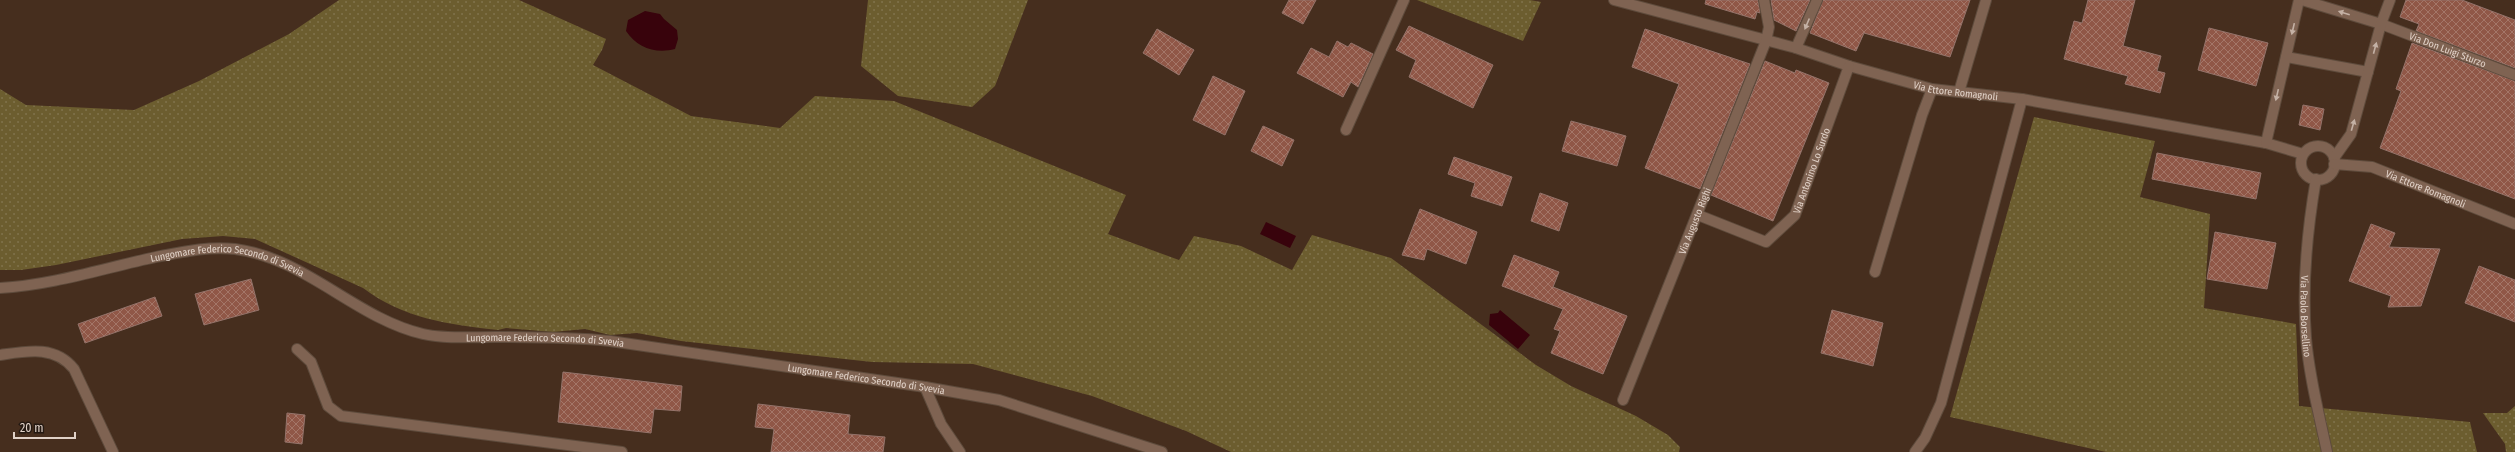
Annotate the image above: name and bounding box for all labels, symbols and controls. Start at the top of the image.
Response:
one-way arrow [2338,10,2350,16]
one-way arrow [1804,19,1810,30]
one-way arrow [2289,23,2295,35]
street label: Via Don Luigi Sturzo [2407,30,2488,70]
one-way arrow [2372,42,2378,54]
street label: Via Ettore Romagnoli [1912,79,1998,103]
one-way arrow [2274,89,2280,102]
one-way arrow [2350,119,2356,131]
street label: Via Antonino Lo Surdo [1791,126,1833,216]
street label: Via Ettore Romagnoli [2384,168,2467,211]
street label: Via Augusto Righi [1677,186,1714,256]
street label: Lungomare Federico Secondo di Svevia [149,243,306,280]
street label: Via Paolo Borsellino [2298,275,2313,358]
street label: Lungomare Federico Secondo di Svevia [466,332,625,350]
street label: Lungomare Federico Secondo di Svevia [787,362,946,397]
scale bar [14,414,75,440]
text: 20 m [20,421,44,435]

